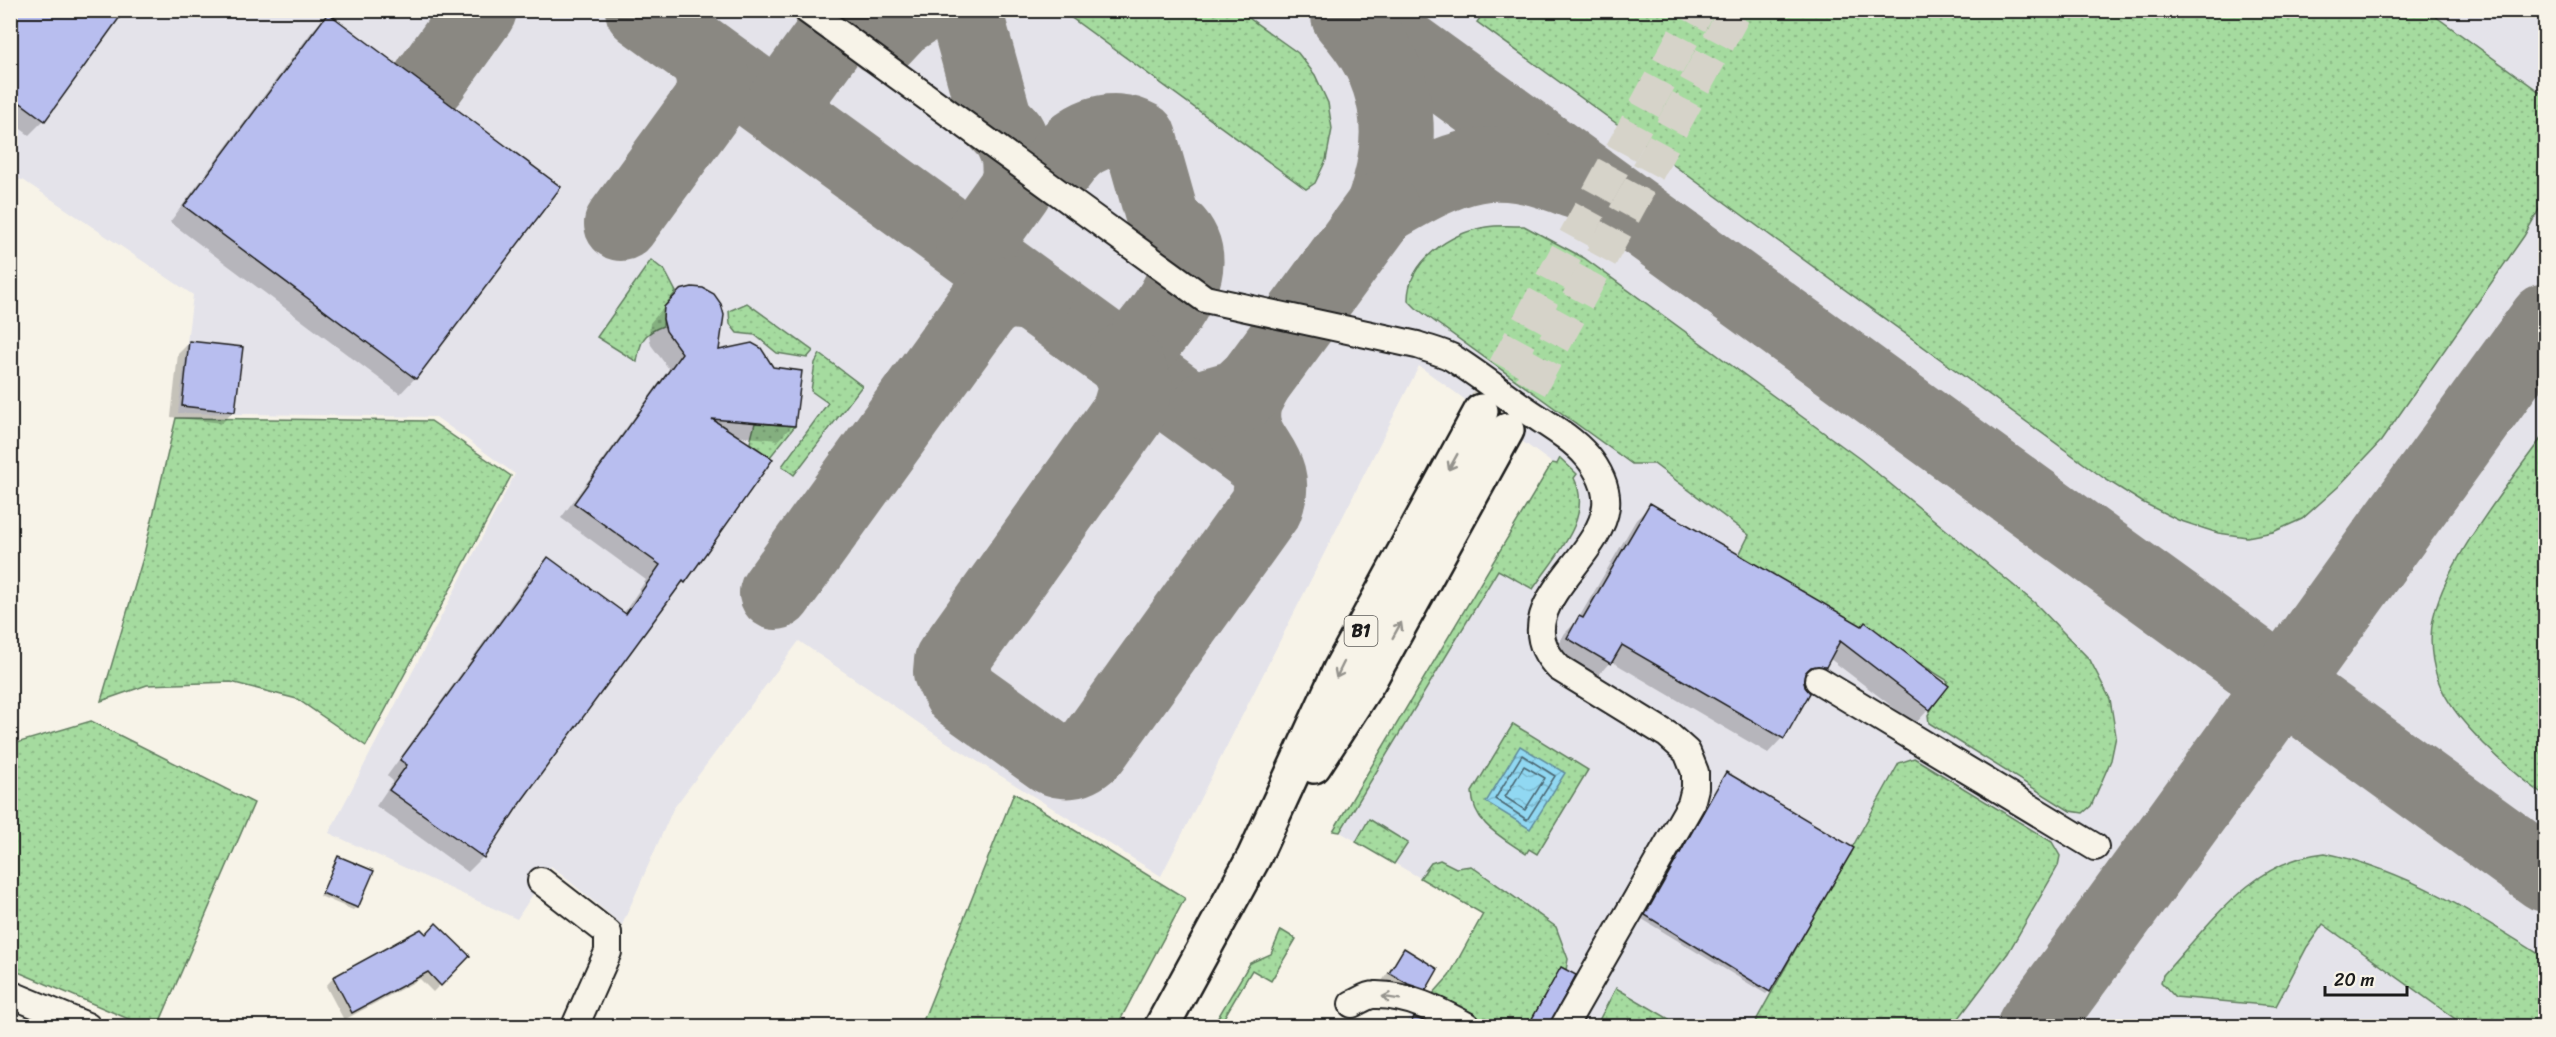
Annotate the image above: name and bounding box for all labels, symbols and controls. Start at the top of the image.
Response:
one-way arrow [1447,453,1459,470]
road number: B1 [1344,616,1378,646]
one-way arrow [1392,622,1403,640]
one-way arrow [1334,661,1345,679]
scale bar [2325,959,2408,997]
text: 20 m [2334,964,2374,996]
one-way arrow [1382,992,1402,1003]

